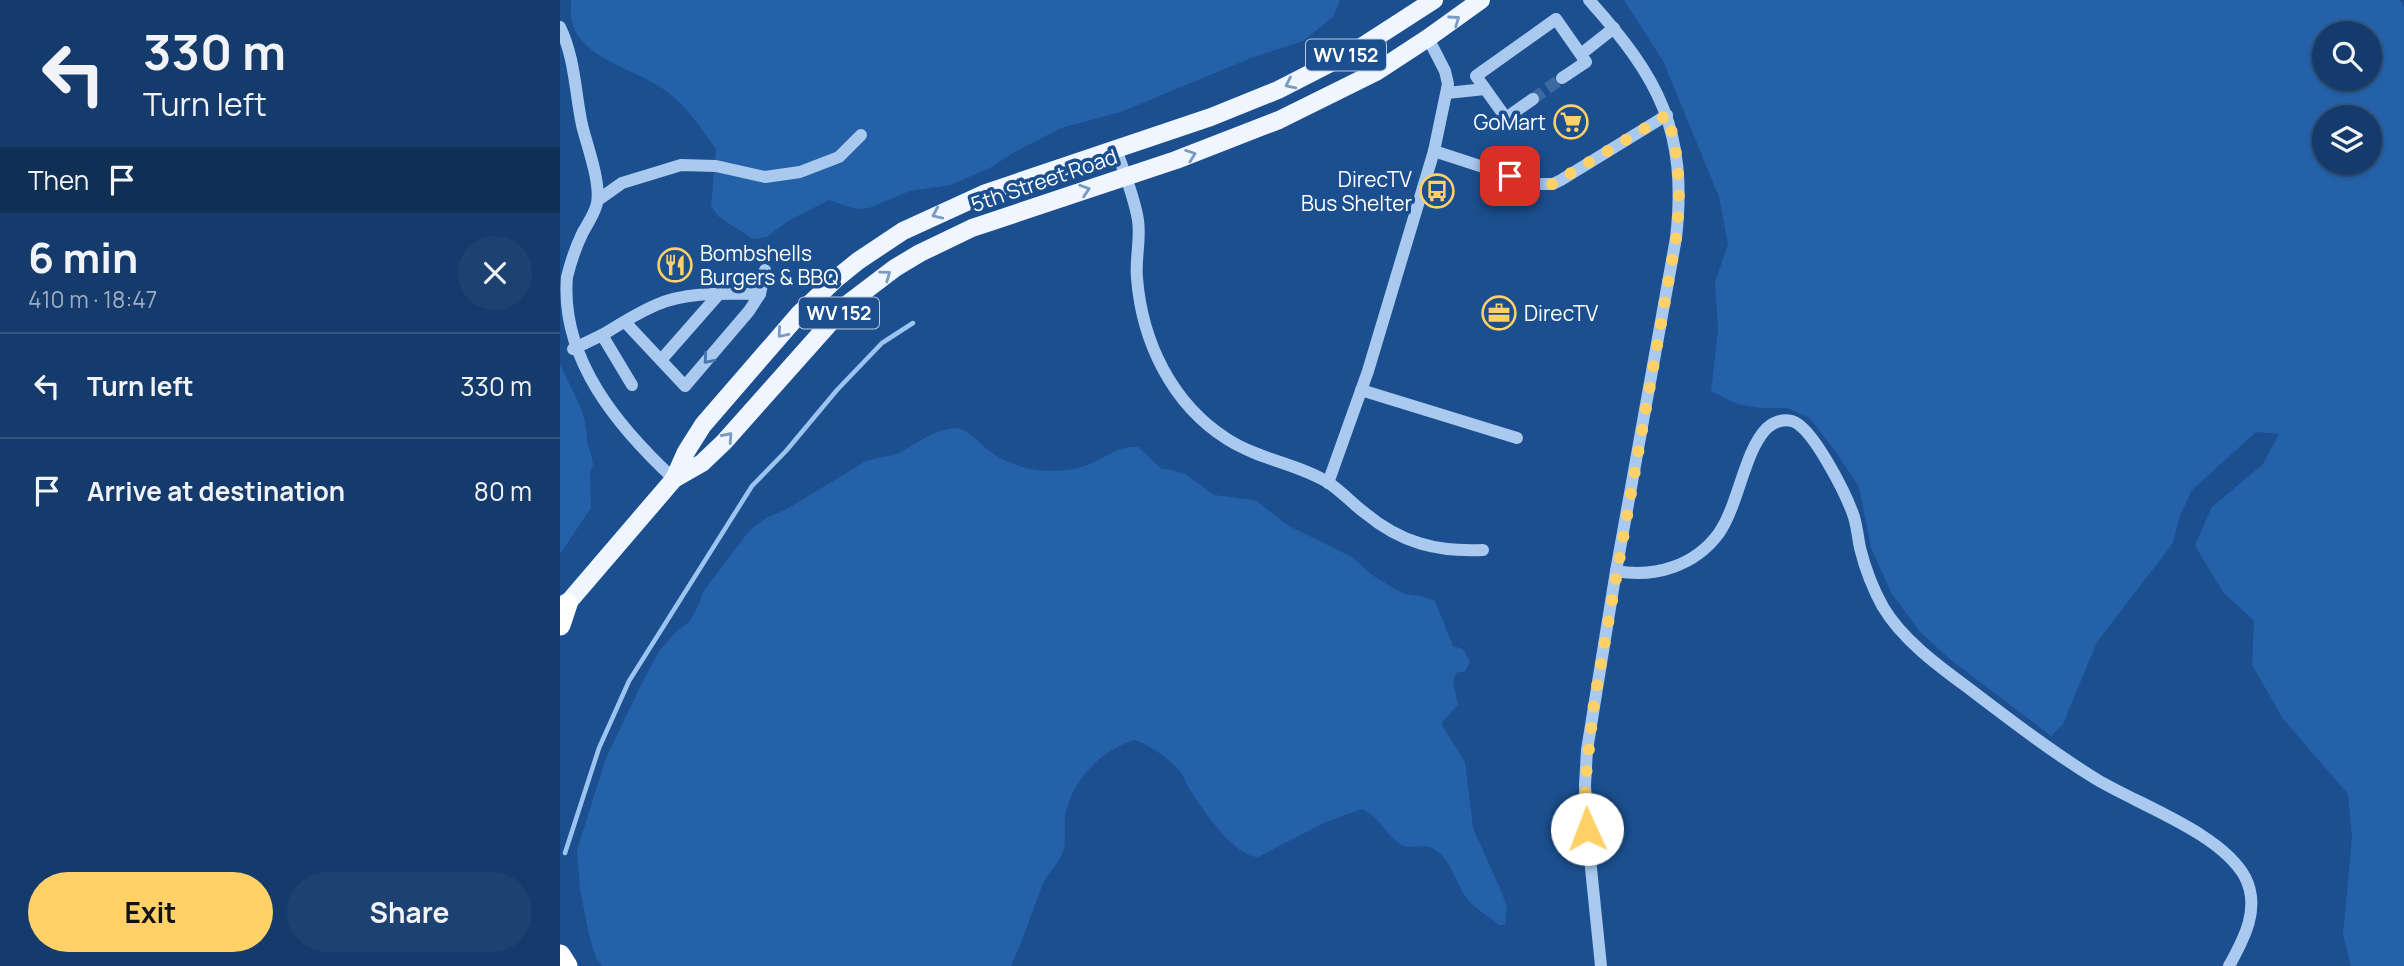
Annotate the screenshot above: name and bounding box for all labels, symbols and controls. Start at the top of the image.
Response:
one-way arrow [1447,16,1460,28]
text: 330 m [143,18,286,85]
map controls [2312,21,2382,175]
button: search [2312,21,2382,91]
icon: left [28,28,119,119]
road number: WV 152 [1306,40,1386,70]
one-way arrow [1285,75,1297,89]
text: Turn left [143,82,267,126]
supermarket icon: GoMart [1552,103,1590,141]
button: layers [2312,105,2382,175]
place label: GoMart [1473,108,1546,136]
street label: 5th Street Road [967,142,1121,218]
pin [1480,146,1540,206]
one-way arrow [1184,149,1196,163]
icon: arrive [1491,157,1529,195]
icon: arrive [103,161,141,199]
text: Then [28,162,89,198]
place label: DirecTV Bus Shelter [1301,165,1412,217]
bus stop icon: DirecTV Bus Shelter [1418,172,1456,210]
one-way arrow [1079,183,1091,198]
one-way arrow [932,206,944,220]
text: 6 min [28,228,138,286]
button: close [458,236,532,310]
place label: Bombshells Burgers & BBQ [700,239,838,291]
restaurant icon: Bombshells Burgers & BBQ [656,246,694,284]
one-way arrow [878,270,891,283]
text: 410 m · 18:47 [28,283,157,315]
office icon: DirecTV [1480,294,1518,332]
road number: WV 152 [799,298,879,328]
place label: DirecTV [1524,299,1599,327]
one-way arrow [778,325,790,338]
one-way arrow [704,351,716,364]
icon: left [28,367,66,405]
text: Turn left [87,368,194,404]
text: 330 m [460,368,532,404]
one-way arrow [720,432,732,445]
icon: arrive [28,472,66,510]
text: Arrive at destination [87,473,345,509]
text: 80 m [474,473,532,509]
position arrow [1550,792,1624,866]
button: Exit [28,872,273,952]
button: Share [287,872,532,952]

